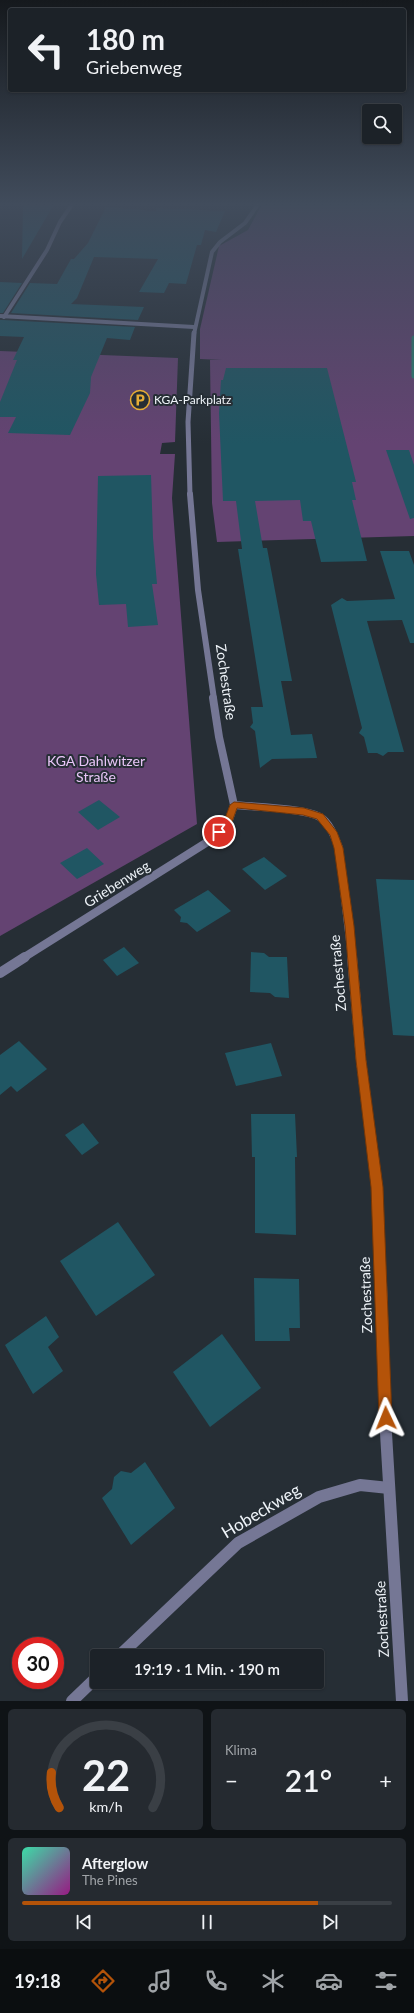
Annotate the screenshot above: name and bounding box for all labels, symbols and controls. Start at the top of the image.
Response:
text: 180 m [86,22,165,56]
icon: left [20,24,72,76]
text: Griebenweg [86,56,182,78]
map controls [362,104,402,144]
button: search [362,104,402,144]
parking icon: KGA-Parkplatz [129,389,151,411]
place label: KGA-Parkplatz [154,392,232,407]
street label: Zochestraße [213,643,240,721]
park label: KGA Dahlwitzer Straße [47,752,145,785]
pin [202,815,236,849]
icon: arrive [208,821,230,843]
street label: Griebenweg [81,857,153,911]
street label: Zochestraße [326,934,349,1012]
street label: Zochestraße [356,1257,375,1334]
position arrow [365,1397,407,1439]
street label: Hobeckweg [217,1479,304,1542]
street label: Zochestraße [371,1580,392,1658]
speed limit sign: 30 [12,1637,64,1689]
text: 19:19 · 1 Min. · 190 m [134,1660,280,1678]
text: Klima [225,1742,257,1758]
text: 22 [81,1749,130,1799]
text: 21° [285,1762,332,1798]
text: − [225,1767,238,1794]
text: + [379,1767,392,1794]
text: km/h [89,1797,122,1814]
text: Afterglow [82,1854,148,1872]
text: The Pines [82,1872,138,1888]
icon: previous [73,1911,95,1933]
icon: pause [196,1911,218,1933]
icon: next [319,1911,341,1933]
icon: directions [89,1967,117,1995]
icon: music [146,1967,174,1995]
icon: phone [202,1967,230,1995]
icon: climate [259,1967,287,1995]
icon: car [315,1967,343,1995]
icon: filters [372,1967,400,1995]
text: 19:18 [14,1970,61,1992]

